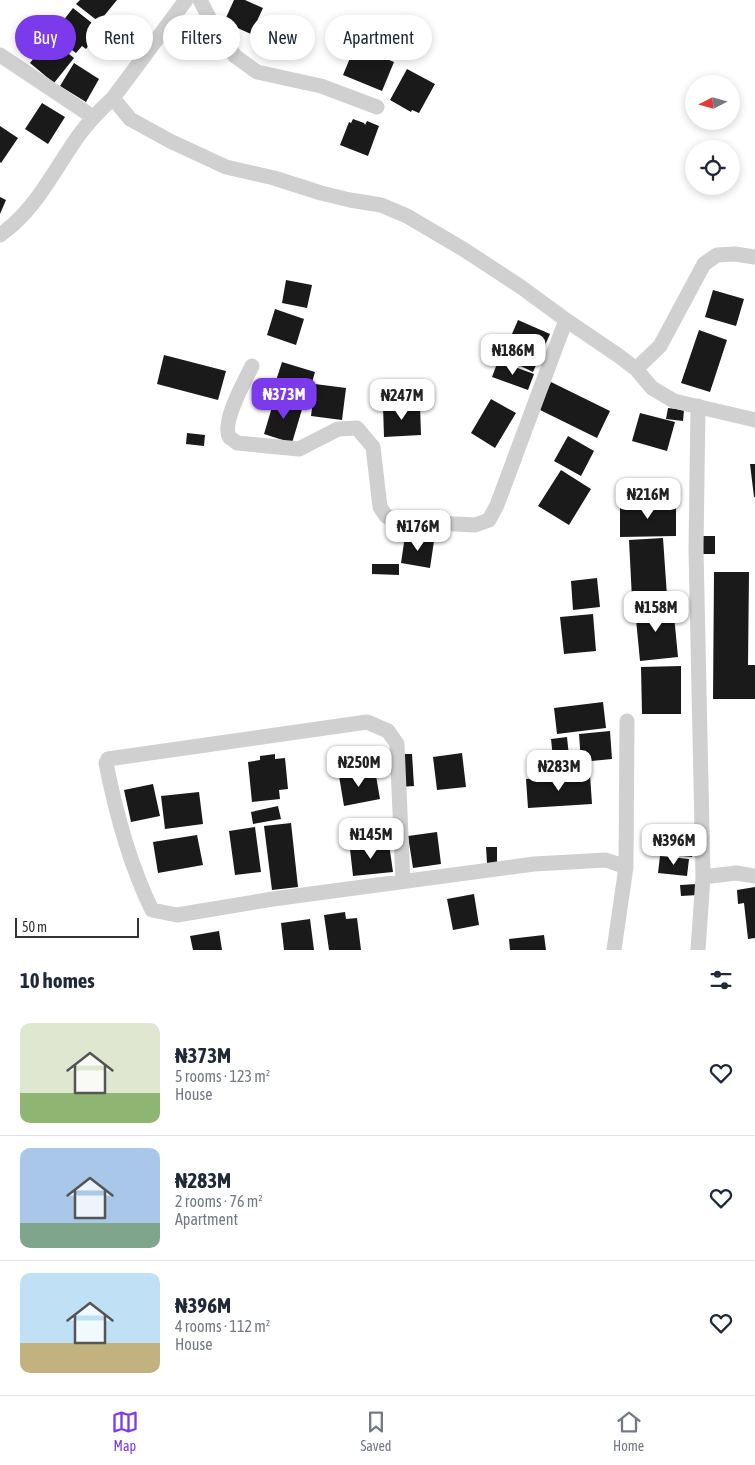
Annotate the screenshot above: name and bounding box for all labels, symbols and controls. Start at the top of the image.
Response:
chip: Buy [15,15,76,60]
chip: Rent [86,15,153,60]
chip: Filters [163,15,240,60]
chip: New [250,15,315,60]
chip: Apartment [325,15,432,60]
north arrow [685,75,740,130]
map controls [685,75,740,195]
button: locate [685,140,740,195]
pin: ₦186M [478,334,548,376]
text: ₦186M [492,341,534,359]
pin: ₦373M [249,378,319,420]
pin: ₦247M [367,378,437,421]
text: ₦373M [263,385,305,403]
text: ₦247M [381,386,423,404]
pin: ₦216M [613,478,683,520]
text: ₦216M [627,485,669,503]
pin: ₦176M [383,510,453,552]
text: ₦176M [397,517,439,535]
pin: ₦158M [621,590,691,633]
text: ₦158M [635,598,677,616]
pin: ₦250M [324,746,394,788]
pin: ₦283M [524,750,594,792]
text: ₦250M [338,753,380,771]
text: ₦283M [538,757,580,775]
pin: ₦145M [336,818,406,860]
pin: ₦396M [639,824,709,866]
text: ₦145M [350,825,392,843]
text: ₦396M [653,831,695,849]
scale bar [15,915,139,938]
text: 50 m [22,919,47,935]
icon: filters [707,966,735,994]
text: 10 homes [20,968,95,992]
icon: home [60,1043,120,1103]
text: ₦373M [175,1043,231,1067]
icon: heart [707,1059,735,1087]
text: 5 rooms · 123 m² [175,1067,270,1085]
text: House [175,1085,212,1103]
icon: home [60,1168,120,1228]
text: ₦283M [175,1168,231,1192]
icon: heart [707,1184,735,1212]
text: 2 rooms · 76 m² [175,1192,263,1210]
text: Apartment [175,1210,238,1228]
icon: home [60,1293,120,1353]
text: ₦396M [175,1293,231,1317]
icon: heart [707,1309,735,1337]
text: 4 rooms · 112 m² [175,1317,270,1335]
text: House [175,1335,212,1353]
tab: Map [111,1408,139,1454]
tab: Saved [360,1408,391,1454]
tab: Home [613,1408,644,1454]

